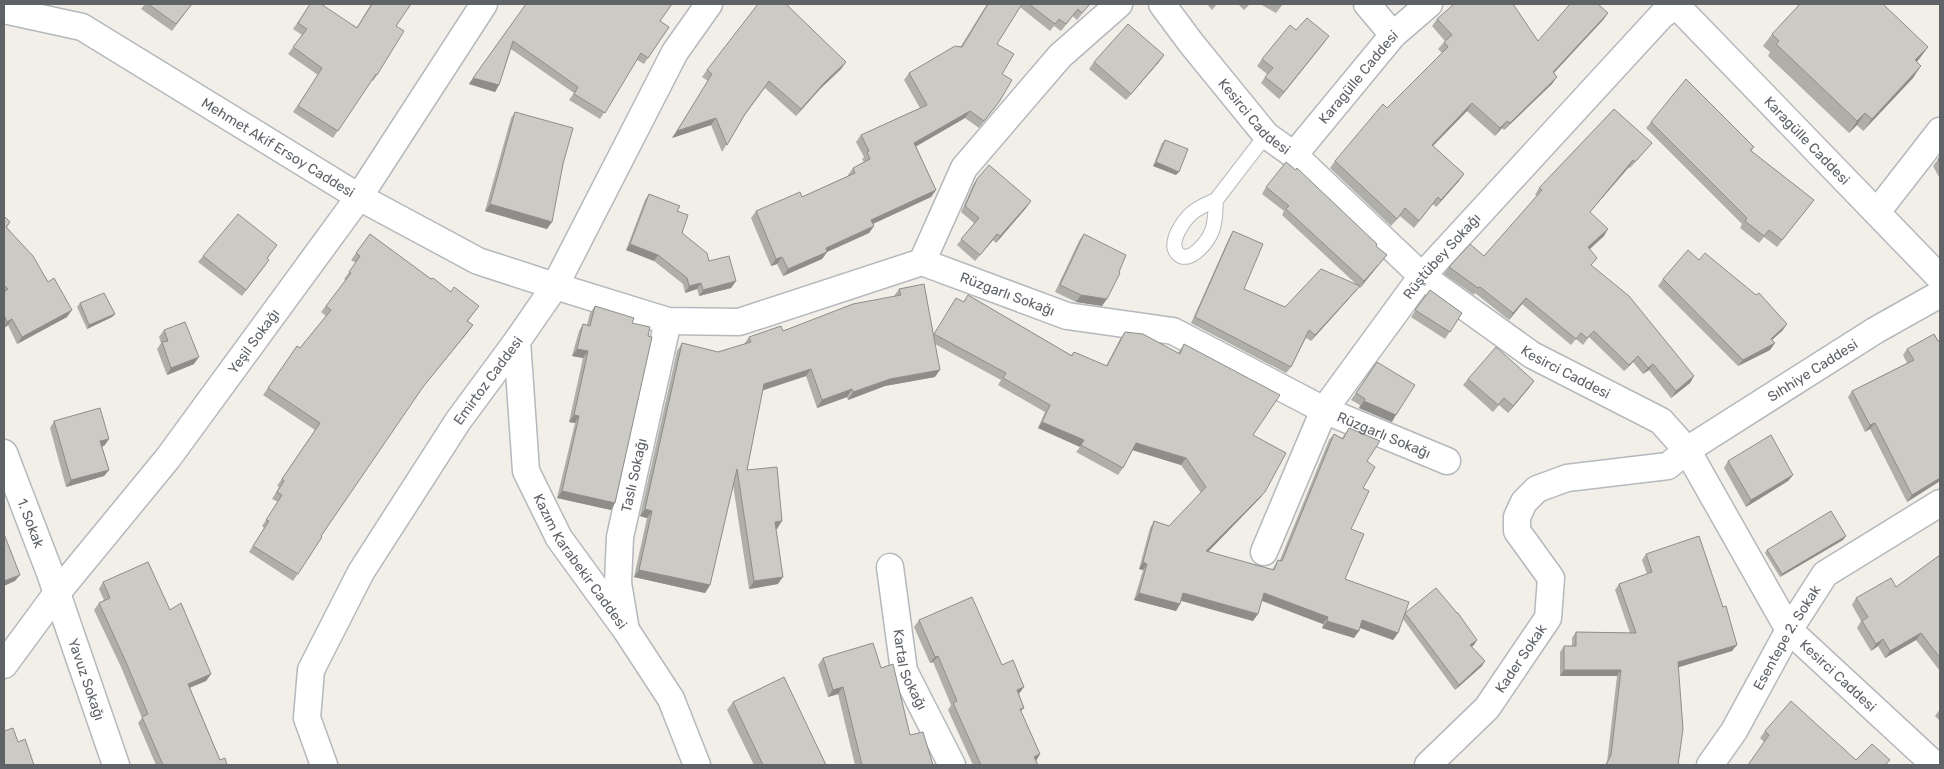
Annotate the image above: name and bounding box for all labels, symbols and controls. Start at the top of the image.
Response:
street label: Karagülle Caddesi [1315,26,1401,127]
street label: Kesirci Caddesi [1215,75,1294,158]
street label: Karagülle Caddesi [1761,93,1854,188]
street label: Mehmet Akif Ersoy Caddesi [199,94,358,201]
street label: Rüştübey Sokağı [1399,210,1484,302]
street label: Rüzgarlı Sokağı [958,268,1057,319]
street label: Yeşil Sokağı [224,305,283,377]
street label: Emirtoz Caddesi [450,333,526,428]
street label: Sıhhiye Caddesi [1764,335,1861,405]
street label: Kesirci Caddesi [1518,341,1613,402]
street label: Rüzgarlı Sokağı [1335,408,1433,462]
street label: Taslı Sokağı [617,437,650,514]
street label: Kazım Karabekir Caddesi [530,491,631,632]
street label: 1. Sokak [14,496,48,551]
street label: Esentepe 2. Sokak [1749,581,1825,693]
street label: Kader Sokak [1491,620,1550,696]
street label: Kartal Sokağı [890,628,931,713]
street label: Yavuz Sokağı [65,636,108,723]
street label: Kesirci Caddesi [1796,636,1880,715]

